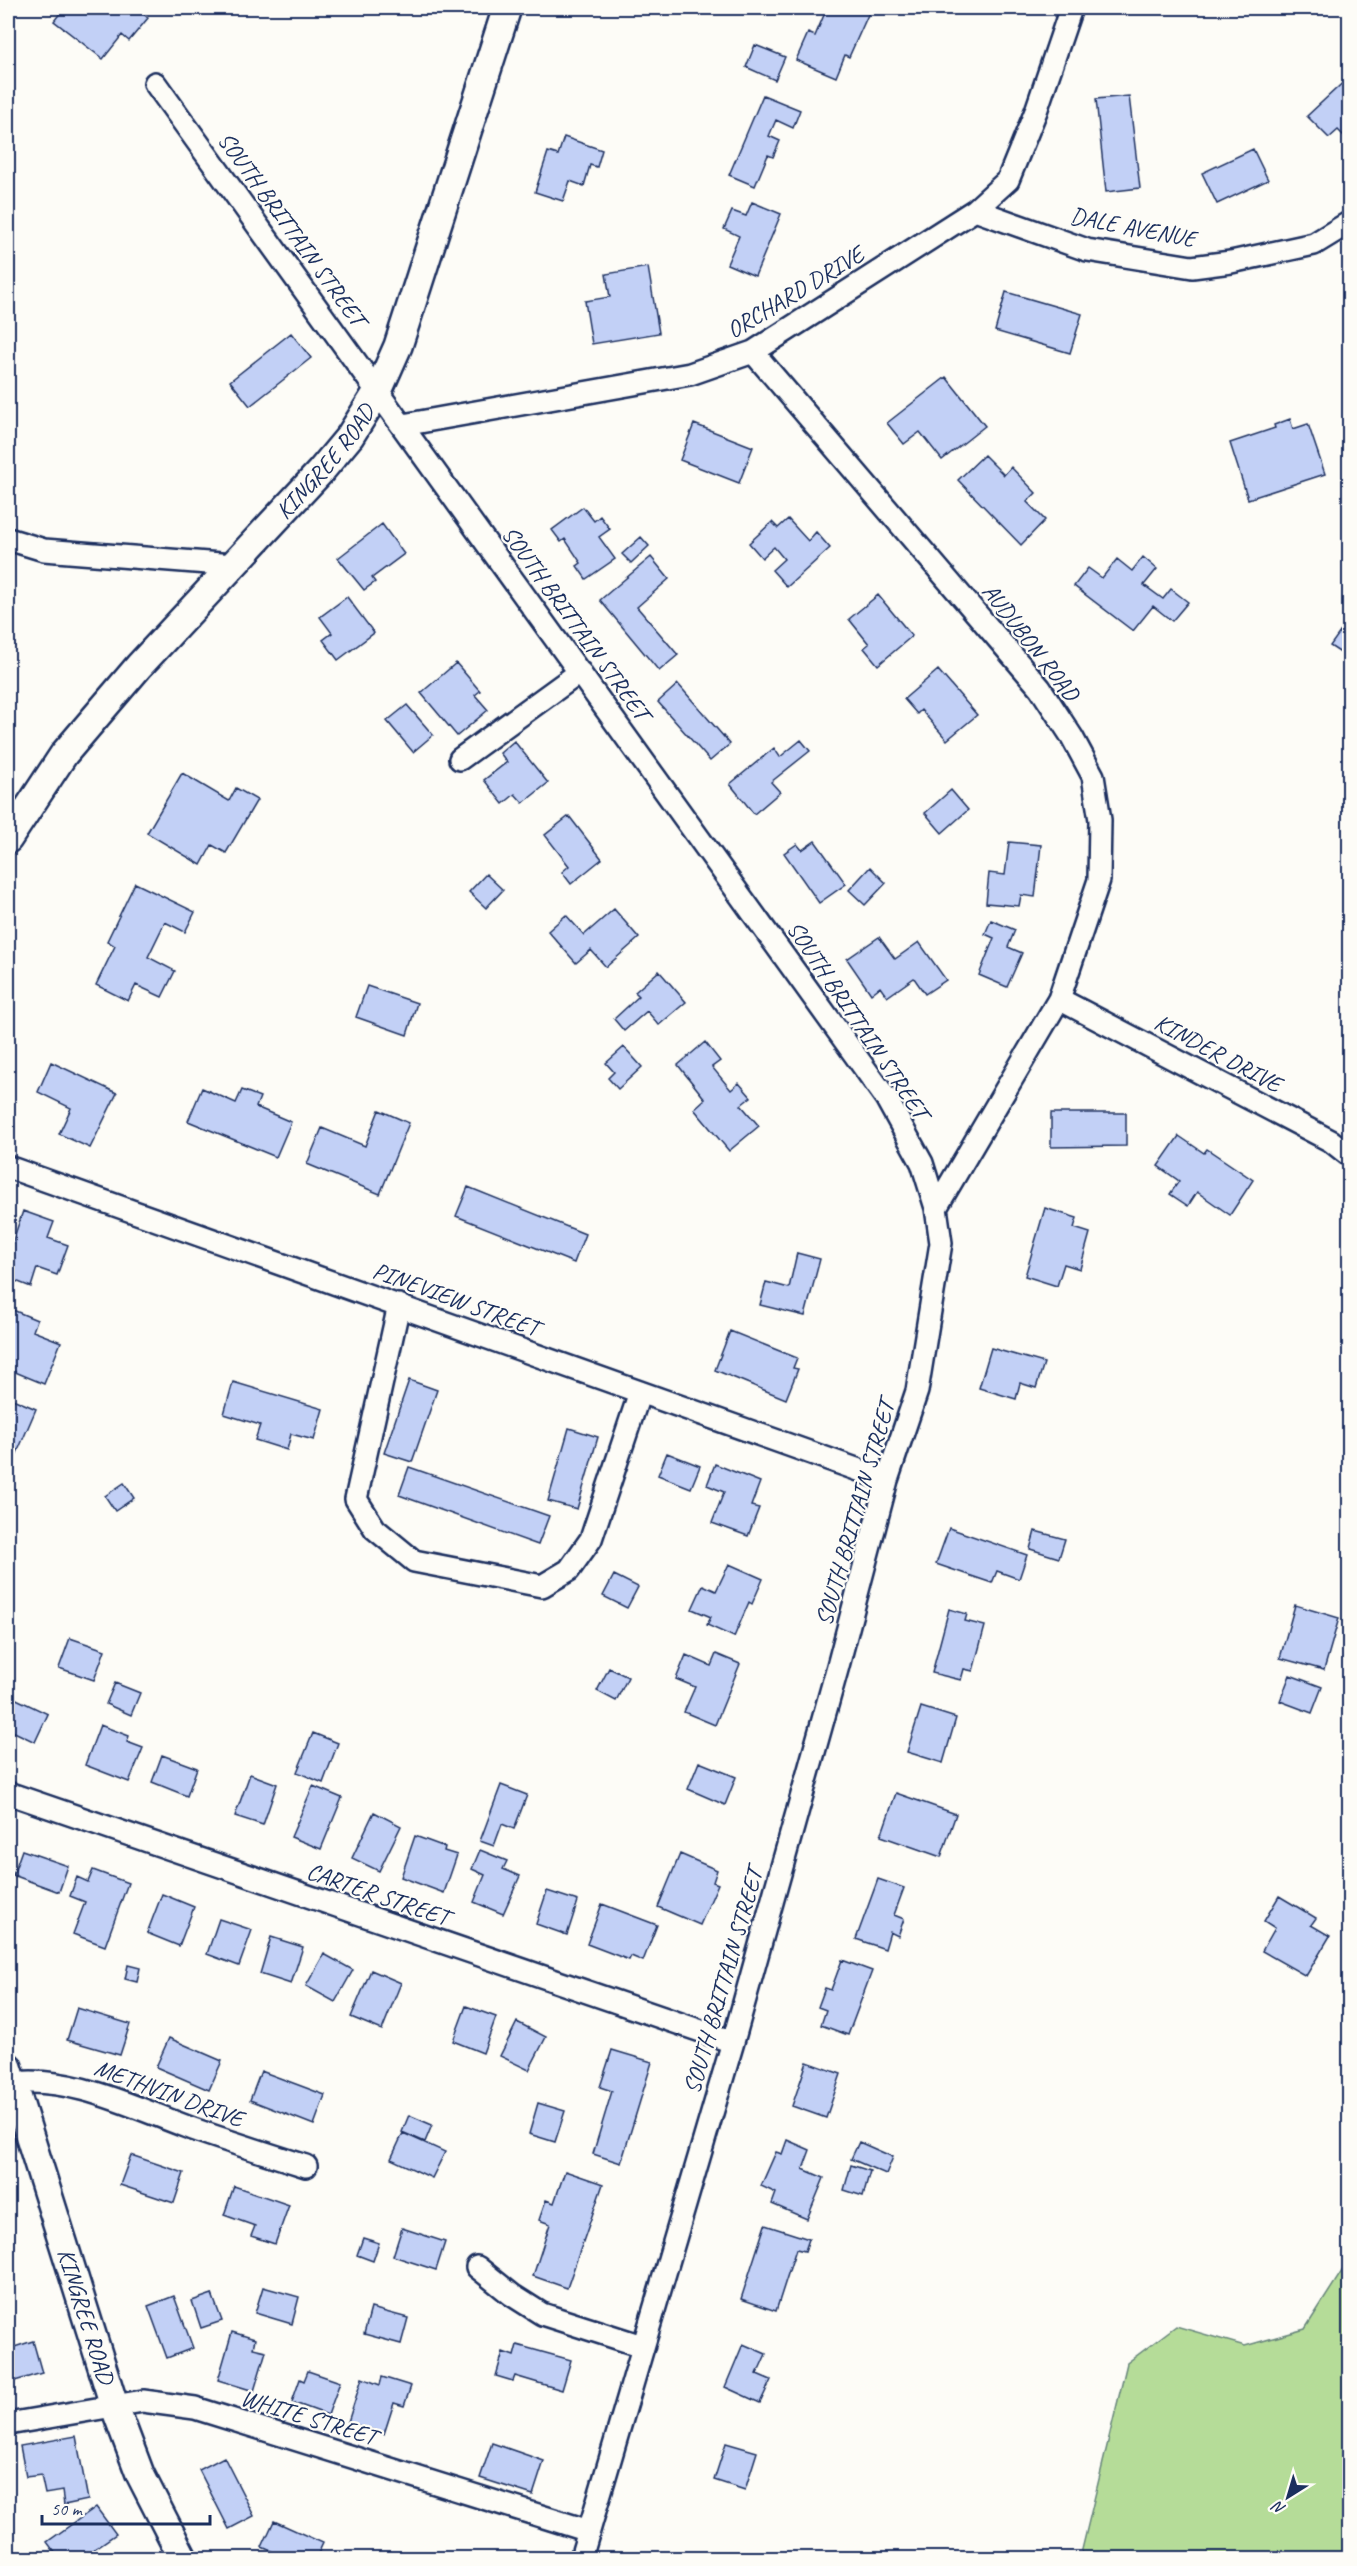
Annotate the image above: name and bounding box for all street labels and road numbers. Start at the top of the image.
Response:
street label: SOUTH BRITTAIN STREET [211,126,376,337]
street label: DALE AVENUE [1068,200,1201,254]
street label: ORCHARD DRIVE [721,238,872,345]
street label: KINGREE ROAD [269,397,382,525]
street label: SOUTH BRITTAIN STREET [495,520,660,731]
street label: AUDUBON ROAD [976,577,1088,709]
street label: SOUTH BRITTAIN STREET [780,915,939,1130]
street label: KINDER DRIVE [1149,1007,1289,1100]
street label: PINEVIEW STREET [369,1255,549,1345]
street label: SOUTH BRITTAIN STREET [808,1391,903,1629]
street label: CARTER STREET [303,1856,459,1934]
street label: SOUTH BRITTAIN STREET [676,1859,771,2097]
street label: METHVIN DRIVE [91,2052,250,2135]
street label: KINGREE ROAD [51,2245,122,2389]
street label: WHITE STREET [237,2382,385,2453]

